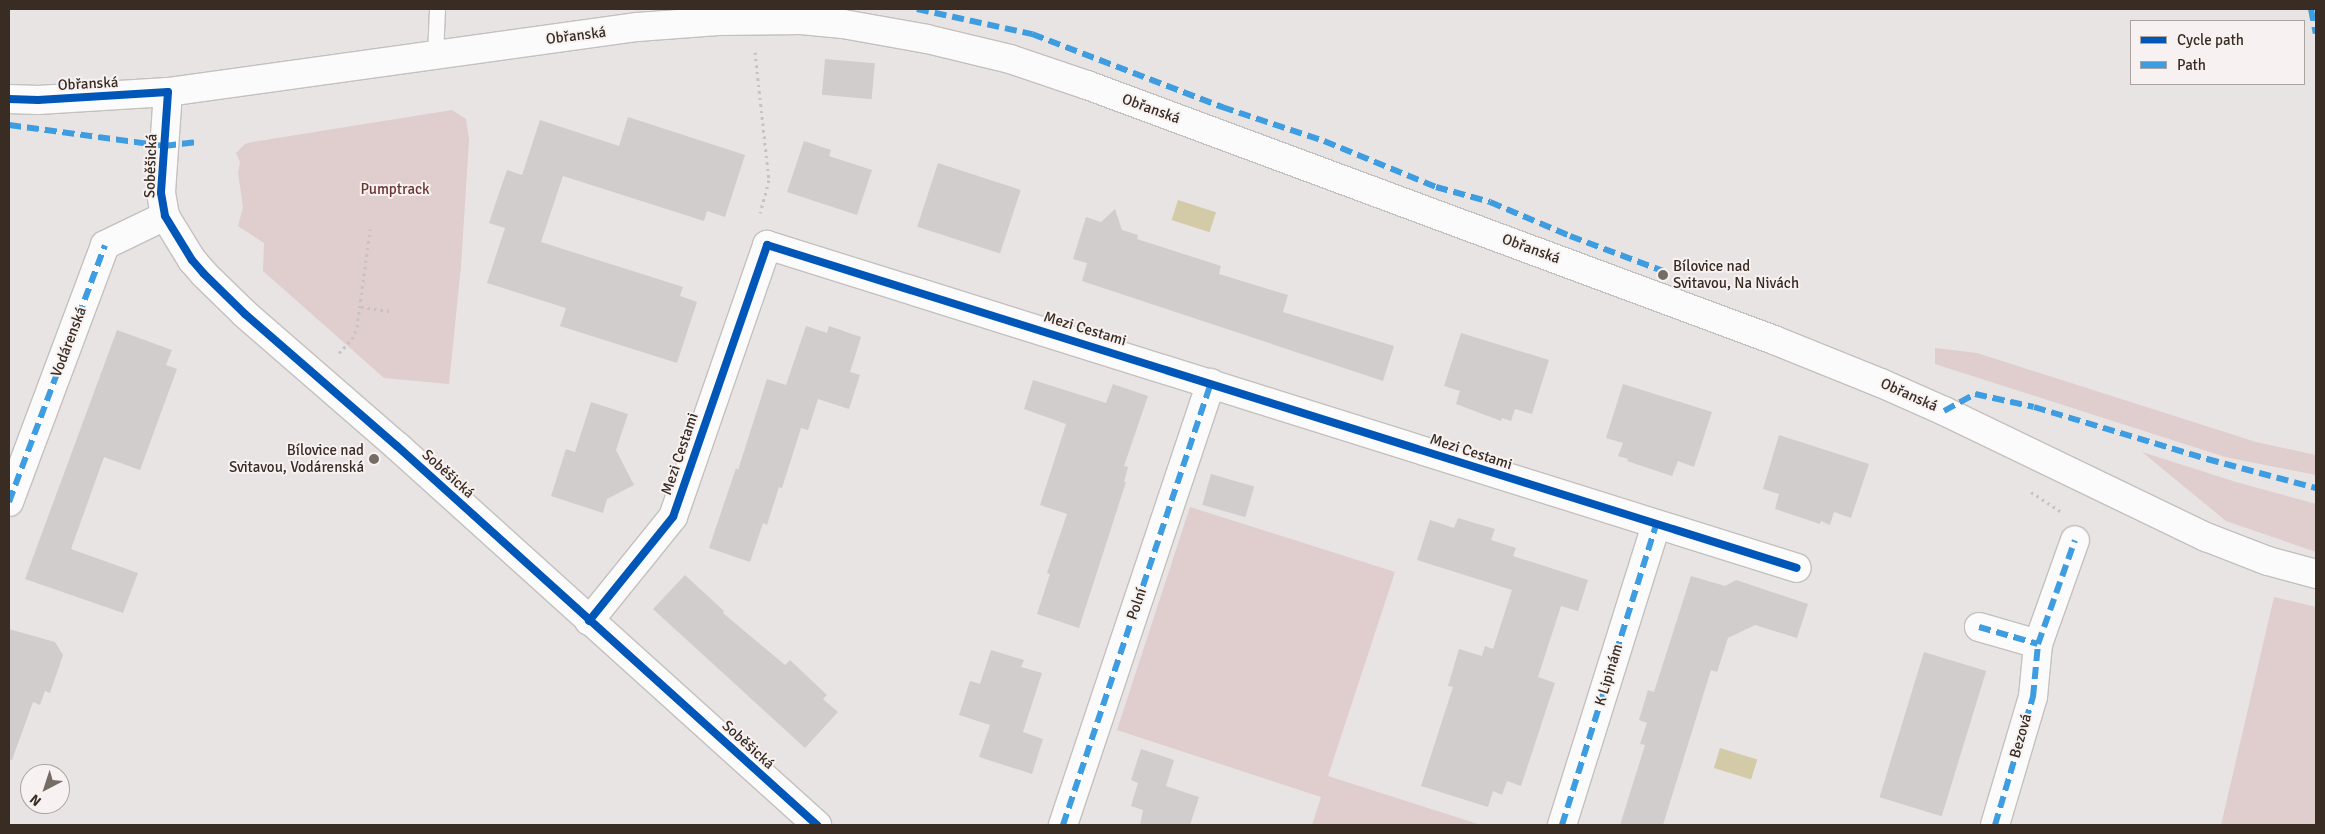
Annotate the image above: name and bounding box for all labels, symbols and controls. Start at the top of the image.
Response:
legend [2130,20,2305,85]
street label: Obřanská [545,23,607,49]
text: Cycle path [2177,31,2244,49]
text: Path [2177,56,2206,74]
street label: Obřanská [57,73,119,95]
street label: Obřanská [1119,90,1183,128]
street label: Soběšická [141,134,161,198]
park label: Pumptrack [360,181,430,199]
street label: Obřanská [1499,230,1563,268]
place label: Bílovice nad Svitavou, Na Nivách [1673,257,1799,292]
marker: Bílovice nad Svitavou, Na Nivách [1657,269,1669,281]
street label: Vodárenská [47,304,91,380]
street label: Mezi Cestami [1041,308,1129,350]
street label: Obřanská [1878,374,1940,416]
street label: Mezi Cestami [658,411,702,497]
street label: Mezi Cestami [1428,430,1514,474]
place label: Bílovice nad Svitavou, Vodárenská [229,441,364,476]
street label: Soběšická [418,446,478,502]
marker: Bílovice nad Svitavou, Vodárenská [368,453,380,465]
street label: Polní [1123,586,1151,622]
street label: K Lipinám [1591,642,1627,708]
street label: Bezová [2006,712,2036,760]
street label: Soběšická [718,717,778,773]
north arrow [20,764,70,814]
text: N [26,790,45,810]

